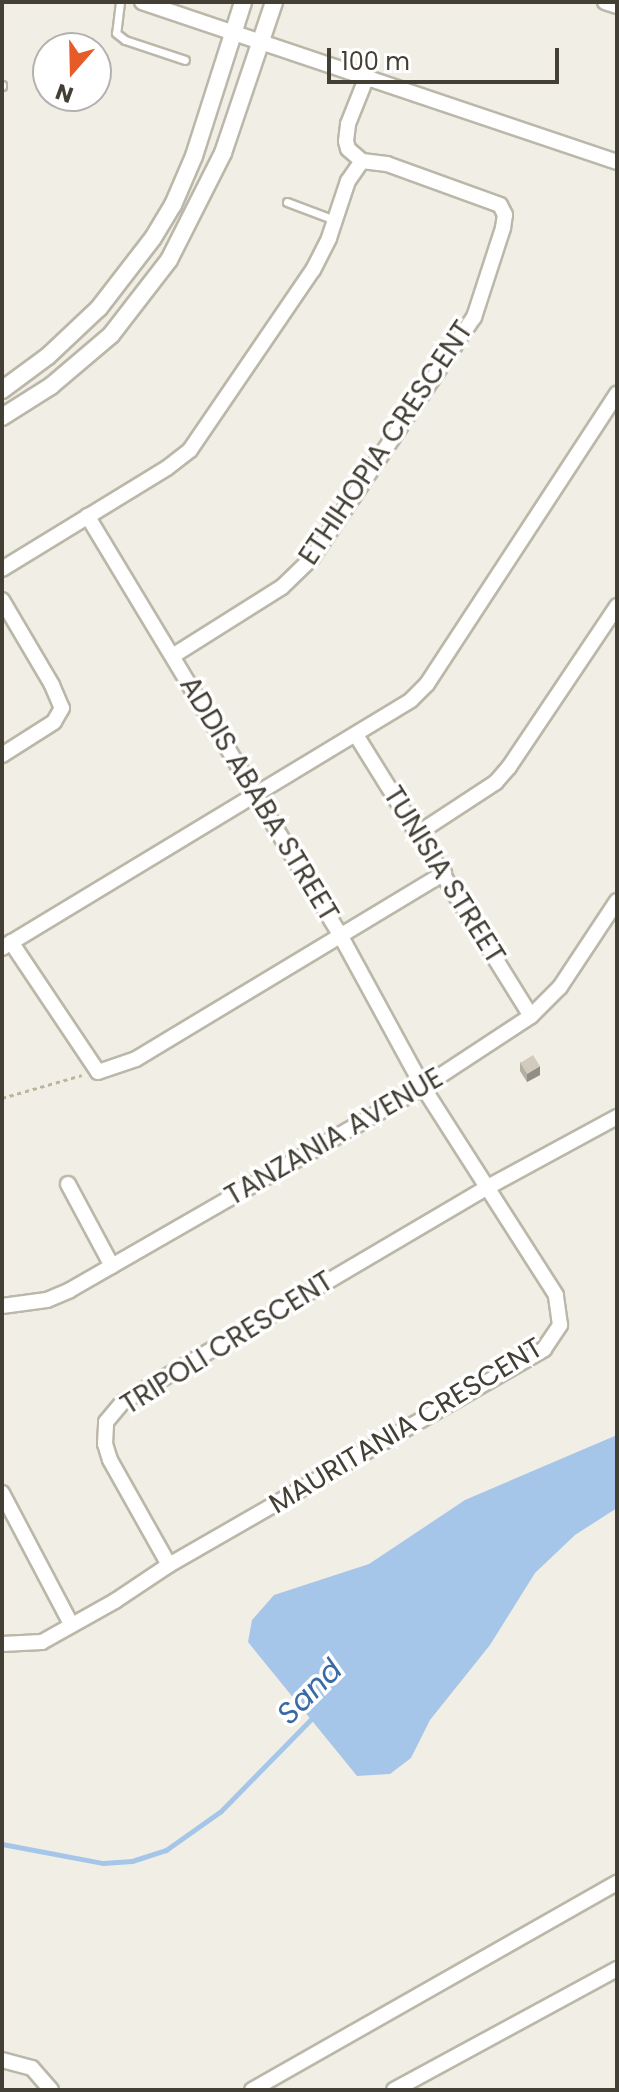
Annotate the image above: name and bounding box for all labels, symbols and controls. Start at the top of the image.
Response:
north arrow [32,32,112,112]
scale bar [331,32,563,82]
text: 100 m [341,45,410,78]
text: N [51,76,77,111]
street label: ETHIHOPIA CRESCENT [292,315,480,571]
street label: ADDIS ABABA STREET [172,670,346,928]
street label: TUNISIA STREET [376,780,512,970]
street label: TANZANIA AVENUE [219,1061,449,1213]
street label: TRIPOLI CRESCENT [115,1264,339,1422]
street label: MAURITANIA CRESCENT [263,1331,549,1521]
water label: Sand [270,1652,350,1732]

